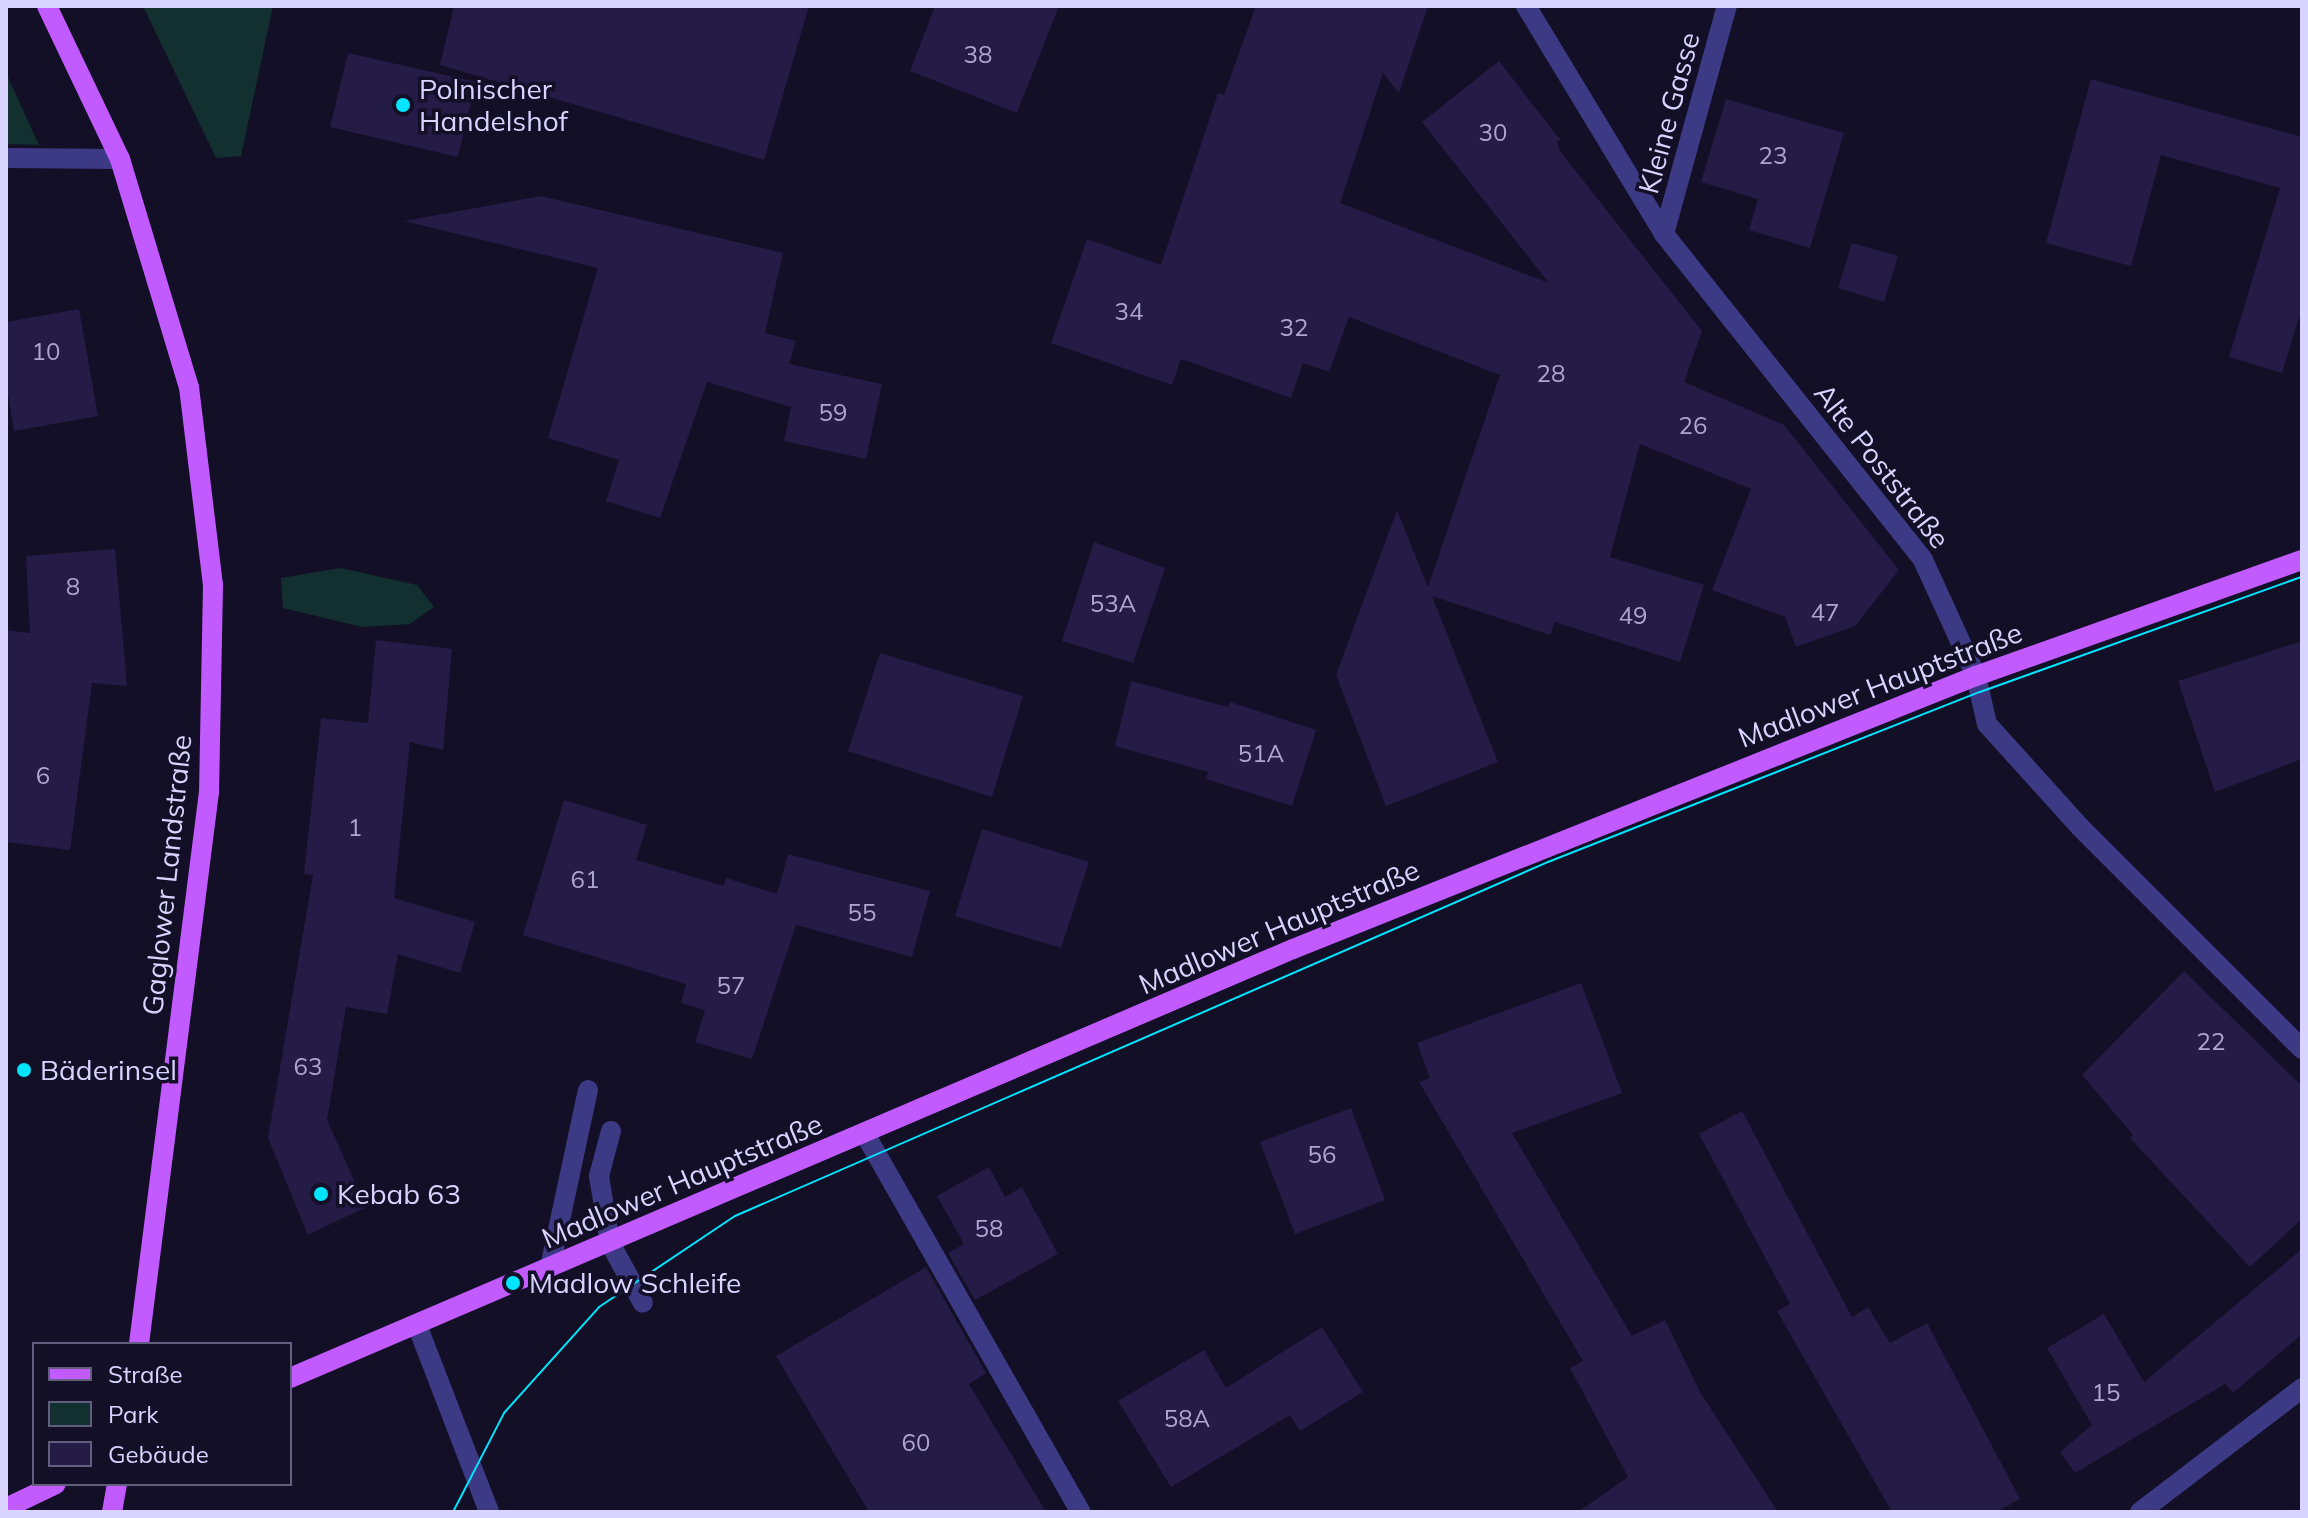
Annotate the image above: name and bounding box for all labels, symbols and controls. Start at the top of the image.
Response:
street label: Kleine Gasse [1631,29,1707,197]
house number: 38 [964,41,992,69]
place label: Polnischer Handelshof [419,72,568,138]
marker: Polnischer Handelshof [394,96,412,114]
house number: 30 [1479,119,1507,147]
house number: 23 [1759,142,1787,170]
house number: 34 [1115,298,1143,326]
house number: 32 [1280,314,1308,342]
house number: 10 [32,338,60,366]
house number: 28 [1537,360,1565,388]
street label: Alte Poststraße [1807,377,1957,555]
house number: 59 [819,399,847,427]
house number: 26 [1679,412,1707,440]
house number: 8 [66,573,80,601]
house number: 53A [1090,590,1136,618]
house number: 47 [1811,599,1839,627]
house number: 49 [1619,602,1647,630]
street label: Madlower Hauptstraße [1733,615,2027,755]
street label: Gaglower Landstraße [136,733,198,1017]
house number: 51A [1238,740,1284,768]
house number: 6 [36,762,50,790]
house number: 1 [348,814,362,842]
street label: Madlower Hauptstraße [1134,853,1424,1001]
house number: 61 [571,866,599,894]
house number: 55 [848,899,876,927]
house number: 57 [717,972,745,1000]
house number: 22 [2197,1028,2225,1056]
place label: Bäderinsel [40,1053,177,1087]
house number: 63 [294,1053,322,1081]
marker: Bäderinsel [15,1061,33,1079]
street label: Madlower Hauptstraße [537,1107,827,1255]
house number: 56 [1308,1141,1336,1169]
place label: Kebab 63 [337,1177,461,1211]
marker: Kebab 63 [312,1185,330,1203]
house number: 58 [975,1215,1003,1243]
place label: Madlow Schleife [529,1266,741,1300]
marker: Madlow Schleife [504,1274,522,1292]
legend [32,1342,292,1486]
text: Straße [108,1359,183,1389]
house number: 15 [2092,1379,2120,1407]
text: Park [108,1399,159,1429]
house number: 58A [1164,1405,1210,1433]
house number: 60 [902,1429,930,1457]
text: Gebäude [108,1439,209,1469]

